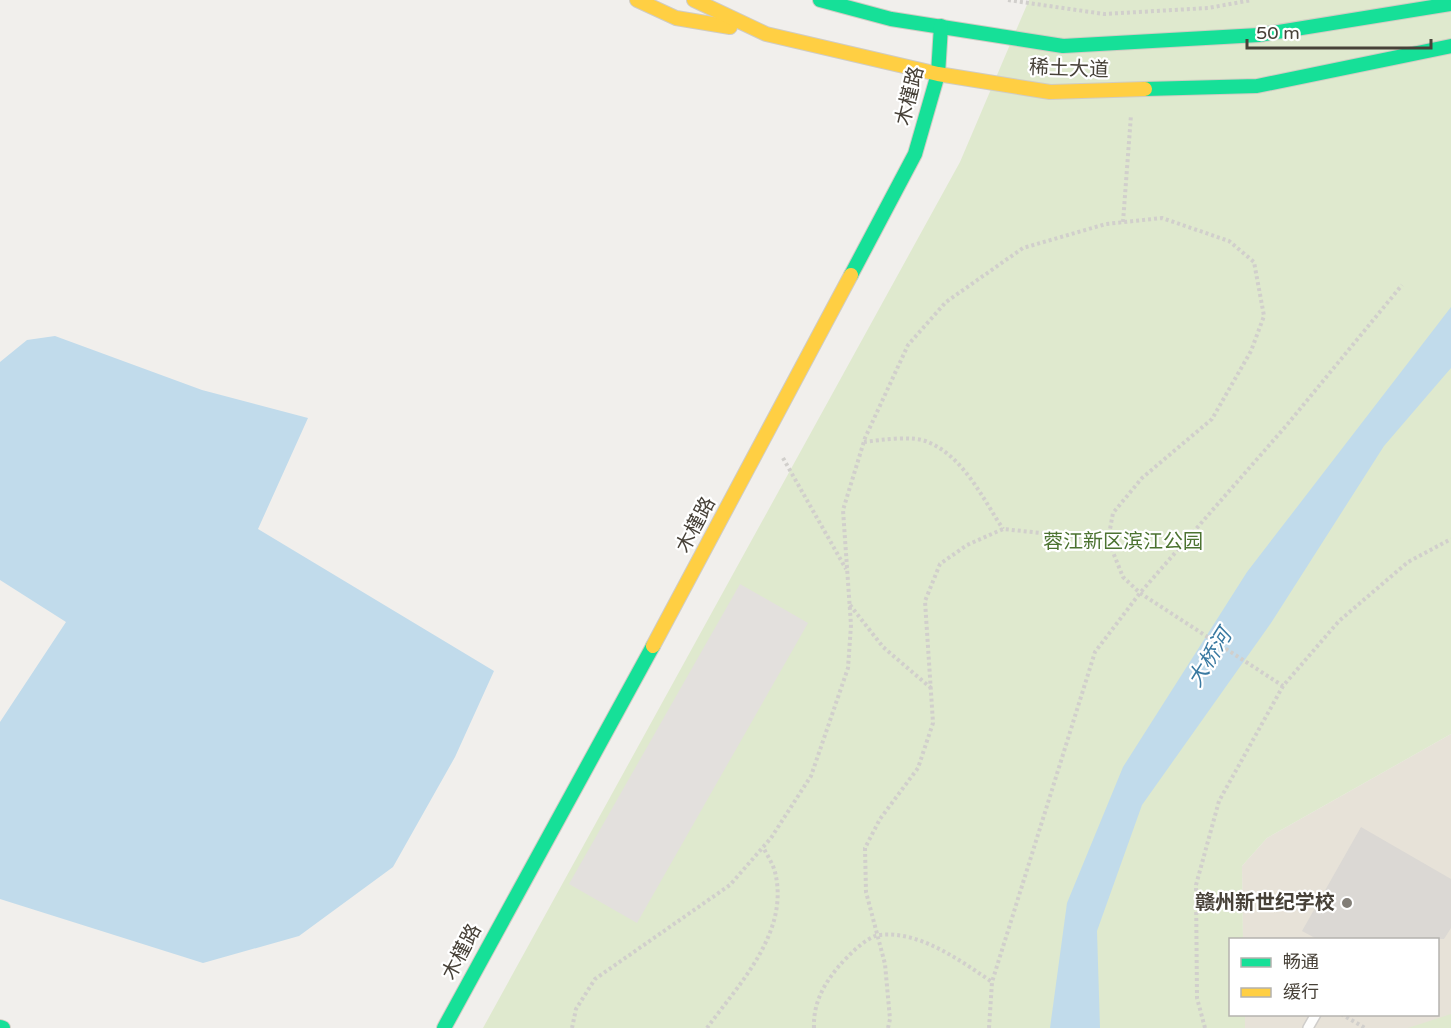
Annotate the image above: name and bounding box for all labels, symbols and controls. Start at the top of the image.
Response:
scale bar [1247,12,1432,50]
text: 50 m [1256,22,1300,44]
street label: 稀土大道 [1029,56,1109,82]
street label: 木槿路 [891,64,929,128]
street label: 木槿路 [671,493,721,557]
park label: 蓉江新区滨江公园 [1043,530,1203,554]
water label: 大桥河 [1183,621,1239,691]
place label: 赣州新世纪学校 [1195,891,1335,915]
marker: 赣州新世纪学校 [1340,896,1354,910]
street label: 木槿路 [437,920,487,984]
legend [1229,938,1439,1016]
text: 畅通 [1283,951,1319,973]
text: 缓行 [1283,981,1319,1003]

